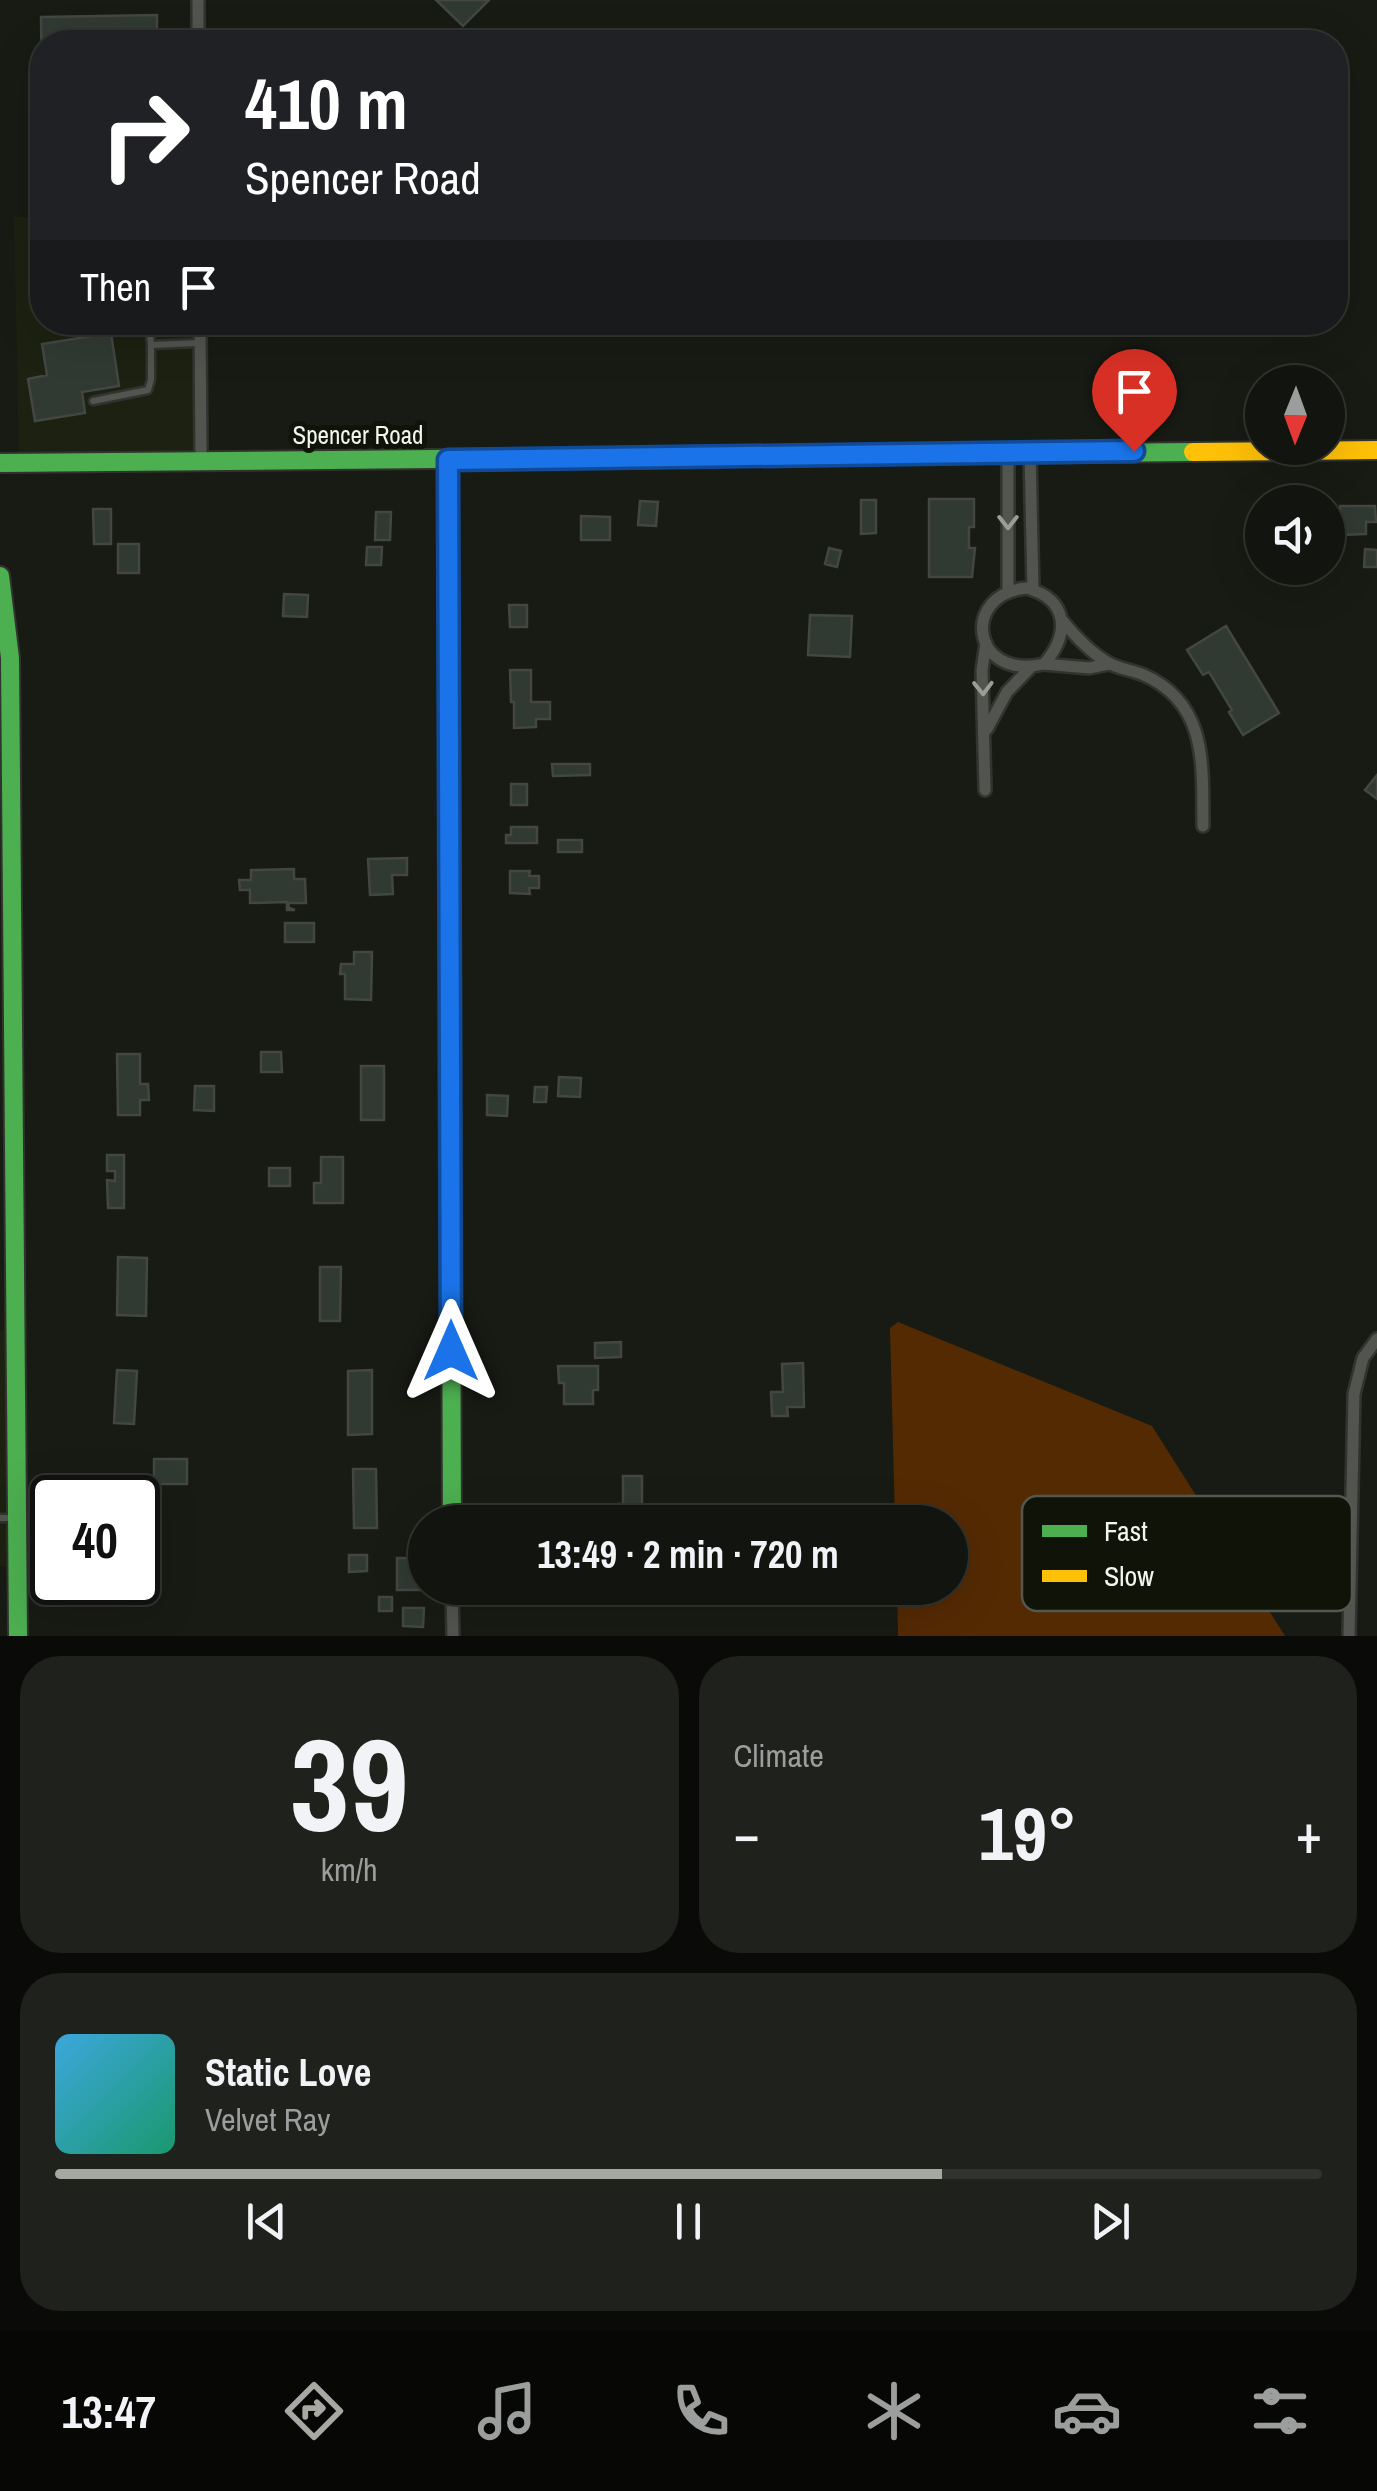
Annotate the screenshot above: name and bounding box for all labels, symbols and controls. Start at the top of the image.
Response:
text: 410 m [245,57,408,151]
icon: right [80,70,210,200]
text: Spencer Road [245,147,481,208]
icon: arrive [171,260,226,315]
text: Then [80,262,151,313]
pin [1092,349,1177,452]
icon: arrive [1107,364,1162,419]
north arrow [1245,365,1345,465]
map controls [1245,365,1345,585]
street label: Spencer Road [292,418,424,452]
button: sound [1245,485,1345,585]
one-way arrow [997,514,1019,530]
one-way arrow [972,681,993,697]
position arrow [399,1299,503,1403]
speed limit sign: 40 [30,1475,160,1605]
legend [1022,1496,1352,1611]
text: Fast [1104,1512,1148,1550]
text: 13:49 · 2 min · 720 m [537,1529,839,1580]
text: Slow [1104,1557,1154,1595]
text: 39 [290,1695,409,1871]
text: Climate [734,1734,824,1777]
text: 19° [979,1782,1077,1883]
text: − [734,1796,760,1870]
text: + [1296,1796,1322,1870]
text: km/h [321,1848,378,1891]
text: Static Love [205,2047,371,2098]
text: Velvet Ray [205,2098,330,2141]
icon: previous [239,2194,294,2249]
icon: pause [661,2194,716,2249]
icon: next [1083,2194,1138,2249]
icon: directions [279,2376,349,2446]
icon: music [472,2376,542,2446]
icon: phone [666,2376,736,2446]
icon: climate [859,2376,929,2446]
icon: car [1052,2376,1122,2446]
icon: filters [1245,2376,1315,2446]
text: 13:47 [62,2381,156,2442]

